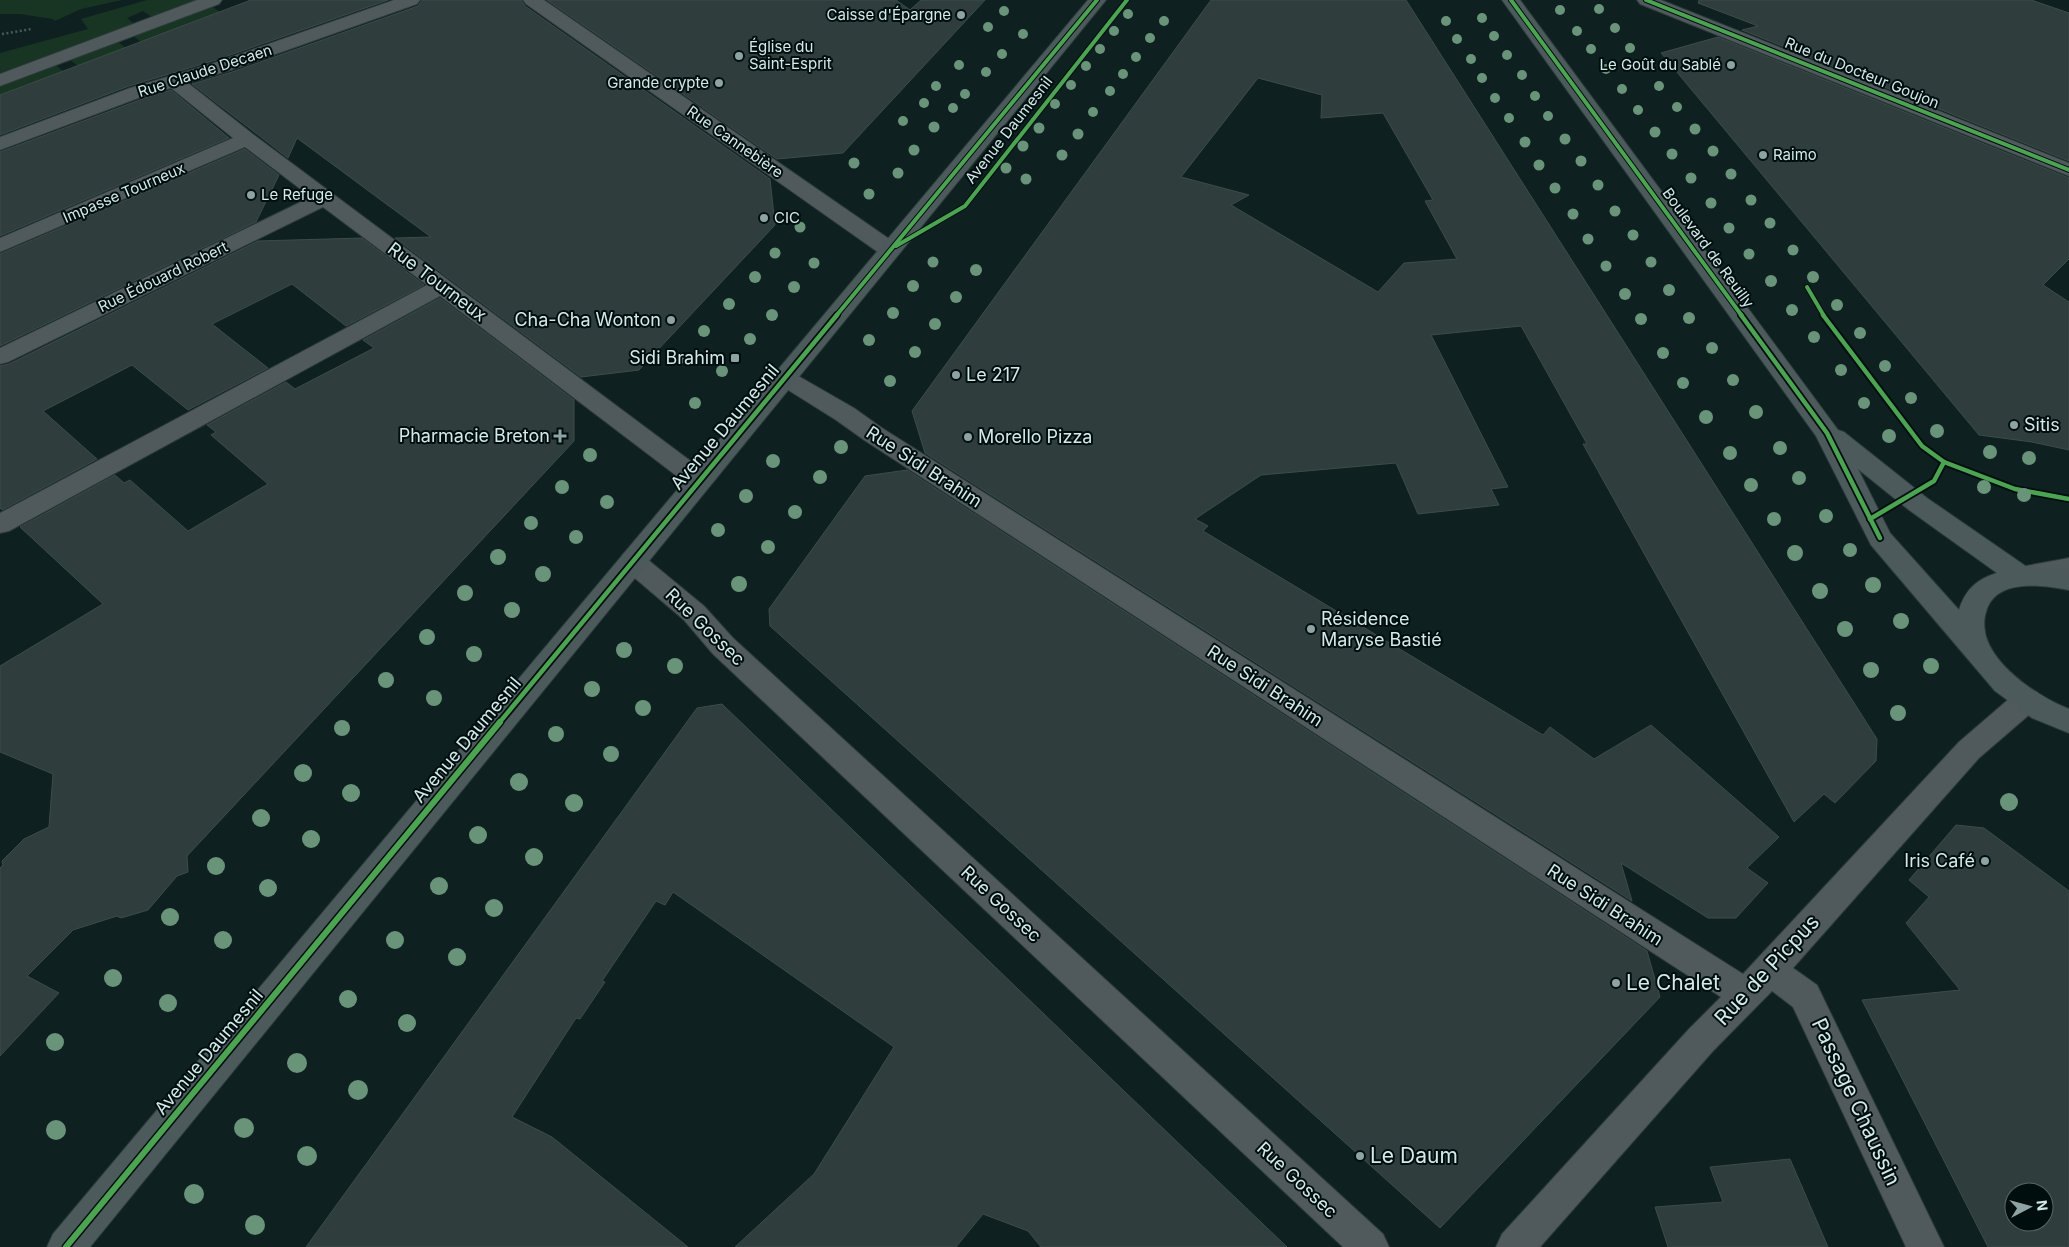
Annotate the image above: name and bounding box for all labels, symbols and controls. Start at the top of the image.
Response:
place label: Caisse d'Épargne [827,5,951,24]
marker: Caisse d'Épargne [955,9,967,21]
street label: Rue du Docteur Goujon [1782,33,1942,112]
place label: Église du Saint-Esprit [749,37,832,73]
street label: Rue Claude Decaen [135,40,274,101]
marker: Église du Saint-Esprit [733,50,745,62]
place label: Le Goût du Sablé [1599,55,1721,74]
marker: Le Goût du Sablé [1725,59,1737,71]
street label: Avenue Daumesnil [961,72,1056,187]
place label: Grande crypte [607,73,709,92]
marker: Grande crypte [713,77,725,89]
street label: Rue Cannebière [684,101,787,182]
place label: Raimo [1773,145,1817,164]
marker: Raimo [1757,149,1769,161]
street label: Impasse Tourneux [60,158,188,227]
street label: Boulevard de Reuilly [1658,184,1759,312]
place label: Le Refuge [261,185,333,204]
marker: Le Refuge [245,189,257,201]
place label: CIC [774,208,800,227]
marker: CIC [758,212,770,224]
street label: Rue Édouard Robert [95,237,231,316]
street label: Rue Tourneux [384,238,491,326]
place label: Cha-Cha Wonton [514,309,661,330]
marker: Cha-Cha Wonton [665,314,677,326]
place label: Sidi Brahim [629,347,725,368]
marker: Sidi Brahim [729,352,741,364]
street label: Avenue Daumesnil [666,360,783,494]
place label: Le 217 [966,364,1020,385]
marker: Le 217 [950,369,962,381]
place label: Sitis [2024,414,2060,435]
marker: Sitis [2008,419,2020,431]
street label: Rue Sidi Brahim [863,421,986,512]
place label: Pharmacie Breton [399,425,550,446]
place label: Morello Pizza [978,426,1092,447]
marker: Pharmacie Breton [554,430,566,442]
marker: Morello Pizza [962,431,974,443]
street label: Rue Gossec [661,584,749,670]
place label: Résidence Maryse Bastié [1321,608,1442,650]
marker: Résidence Maryse Bastié [1305,623,1317,635]
street label: Rue Sidi Brahim [1204,640,1327,731]
street label: Avenue Daumesnil [408,673,525,807]
place label: Iris Café [1904,850,1975,871]
marker: Iris Café [1979,855,1991,867]
street label: Rue Sidi Brahim [1544,859,1667,950]
street label: Rue Gossec [957,861,1046,946]
street label: Rue de Picpus [1709,909,1824,1030]
place label: Le Chalet [1626,970,1720,995]
marker: Le Chalet [1610,977,1622,989]
street label: Avenue Daumesnil [150,985,267,1119]
street label: Passage Chaussin [1807,1014,1906,1189]
street label: Rue Gossec [1253,1137,1342,1222]
place label: Le Daum [1370,1143,1458,1168]
marker: Le Daum [1354,1150,1366,1162]
north arrow [2004,1182,2054,1232]
text: N [2033,1199,2051,1212]

